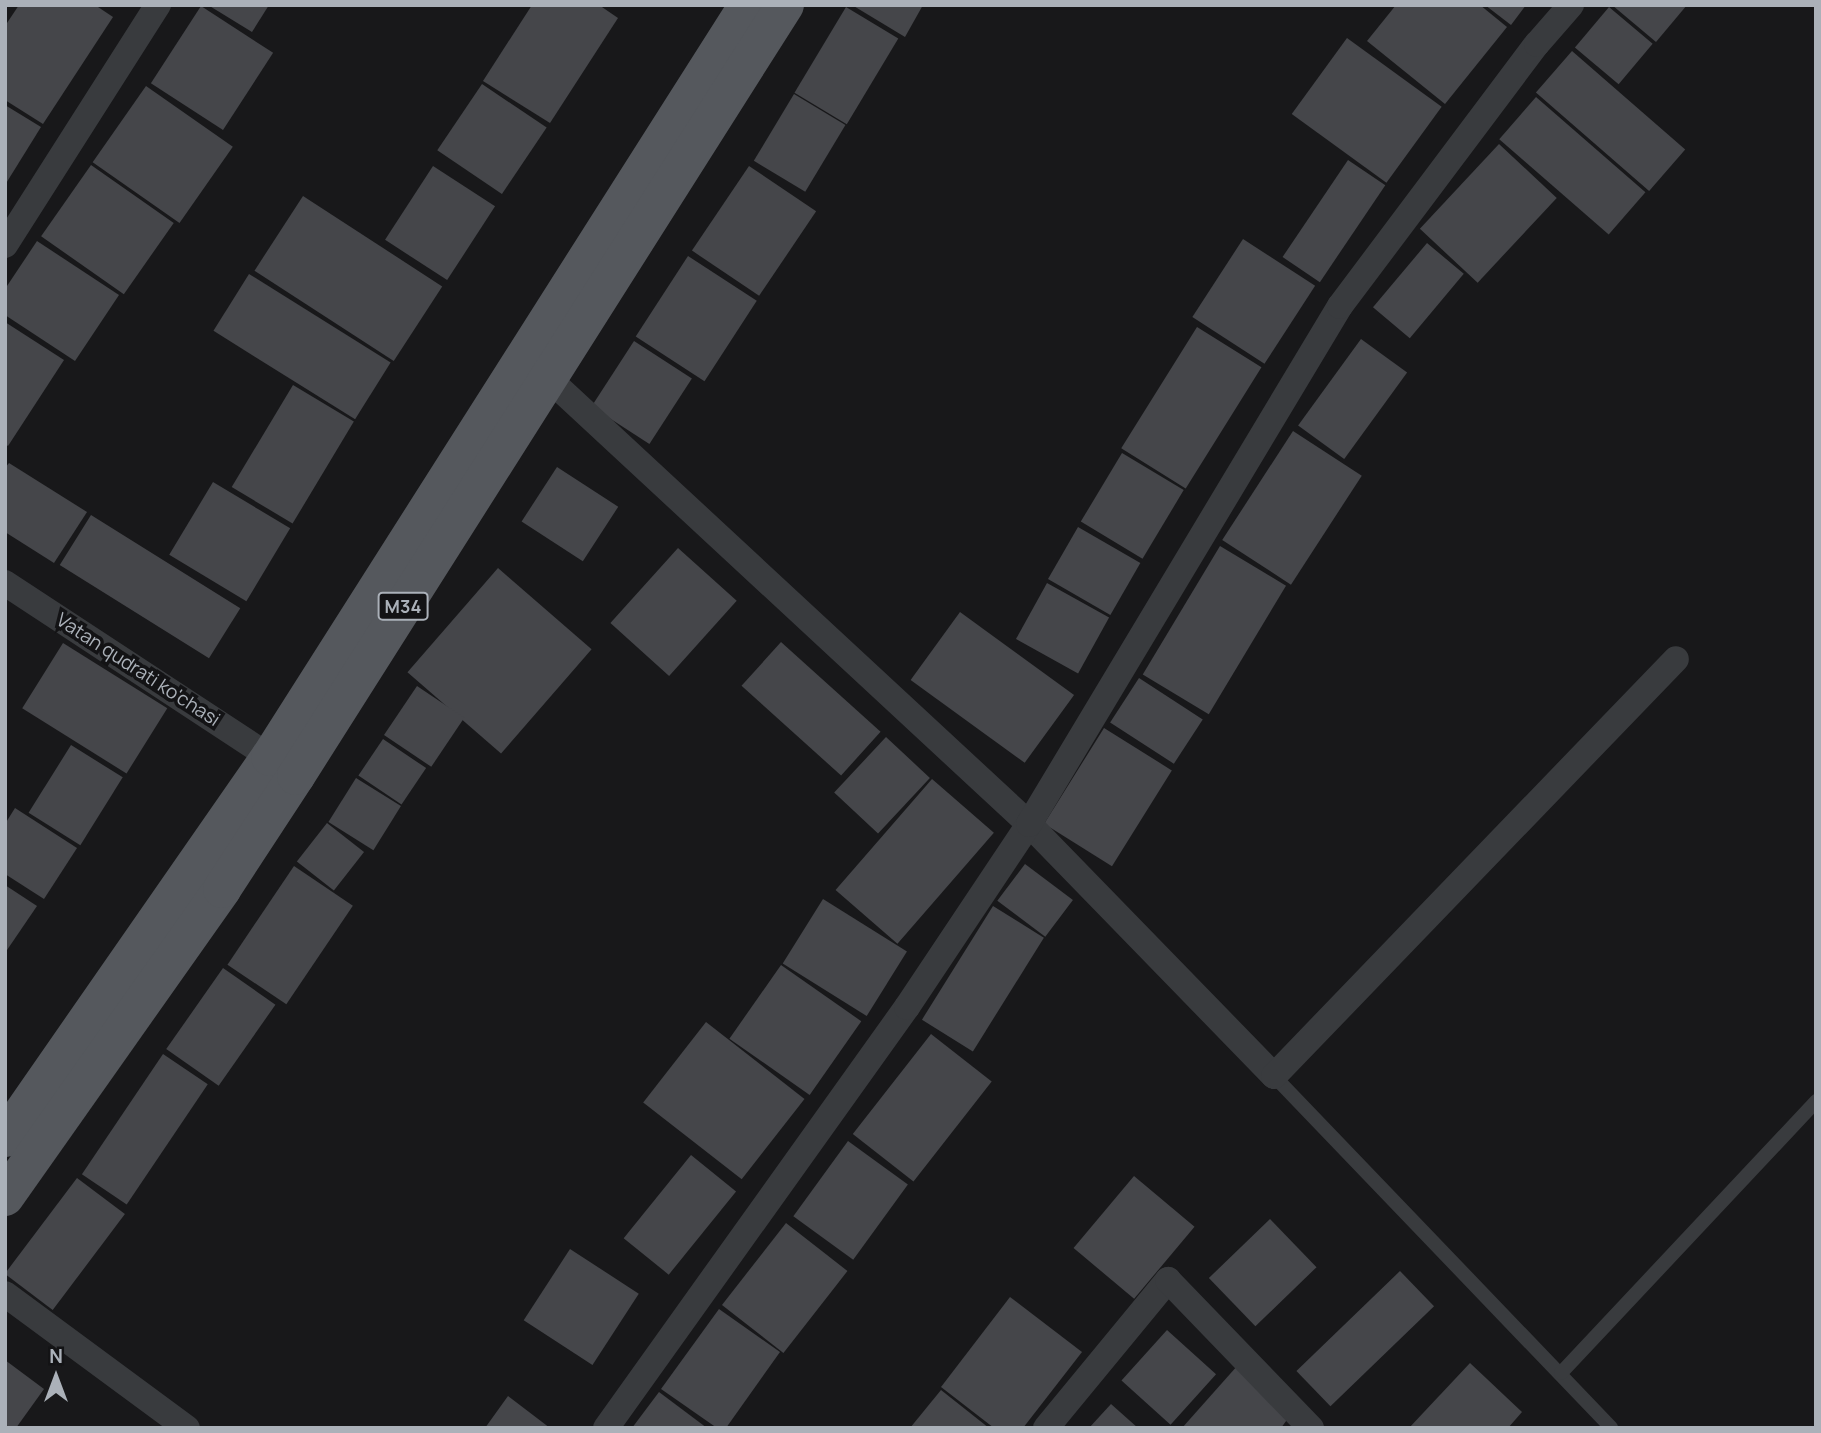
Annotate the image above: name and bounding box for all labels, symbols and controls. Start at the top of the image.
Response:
road number: M34 [377,592,429,620]
street label: Vatan qudrati ko'chasi [52,609,224,731]
north arrow [21,1342,91,1412]
text: N [49,1343,63,1369]

